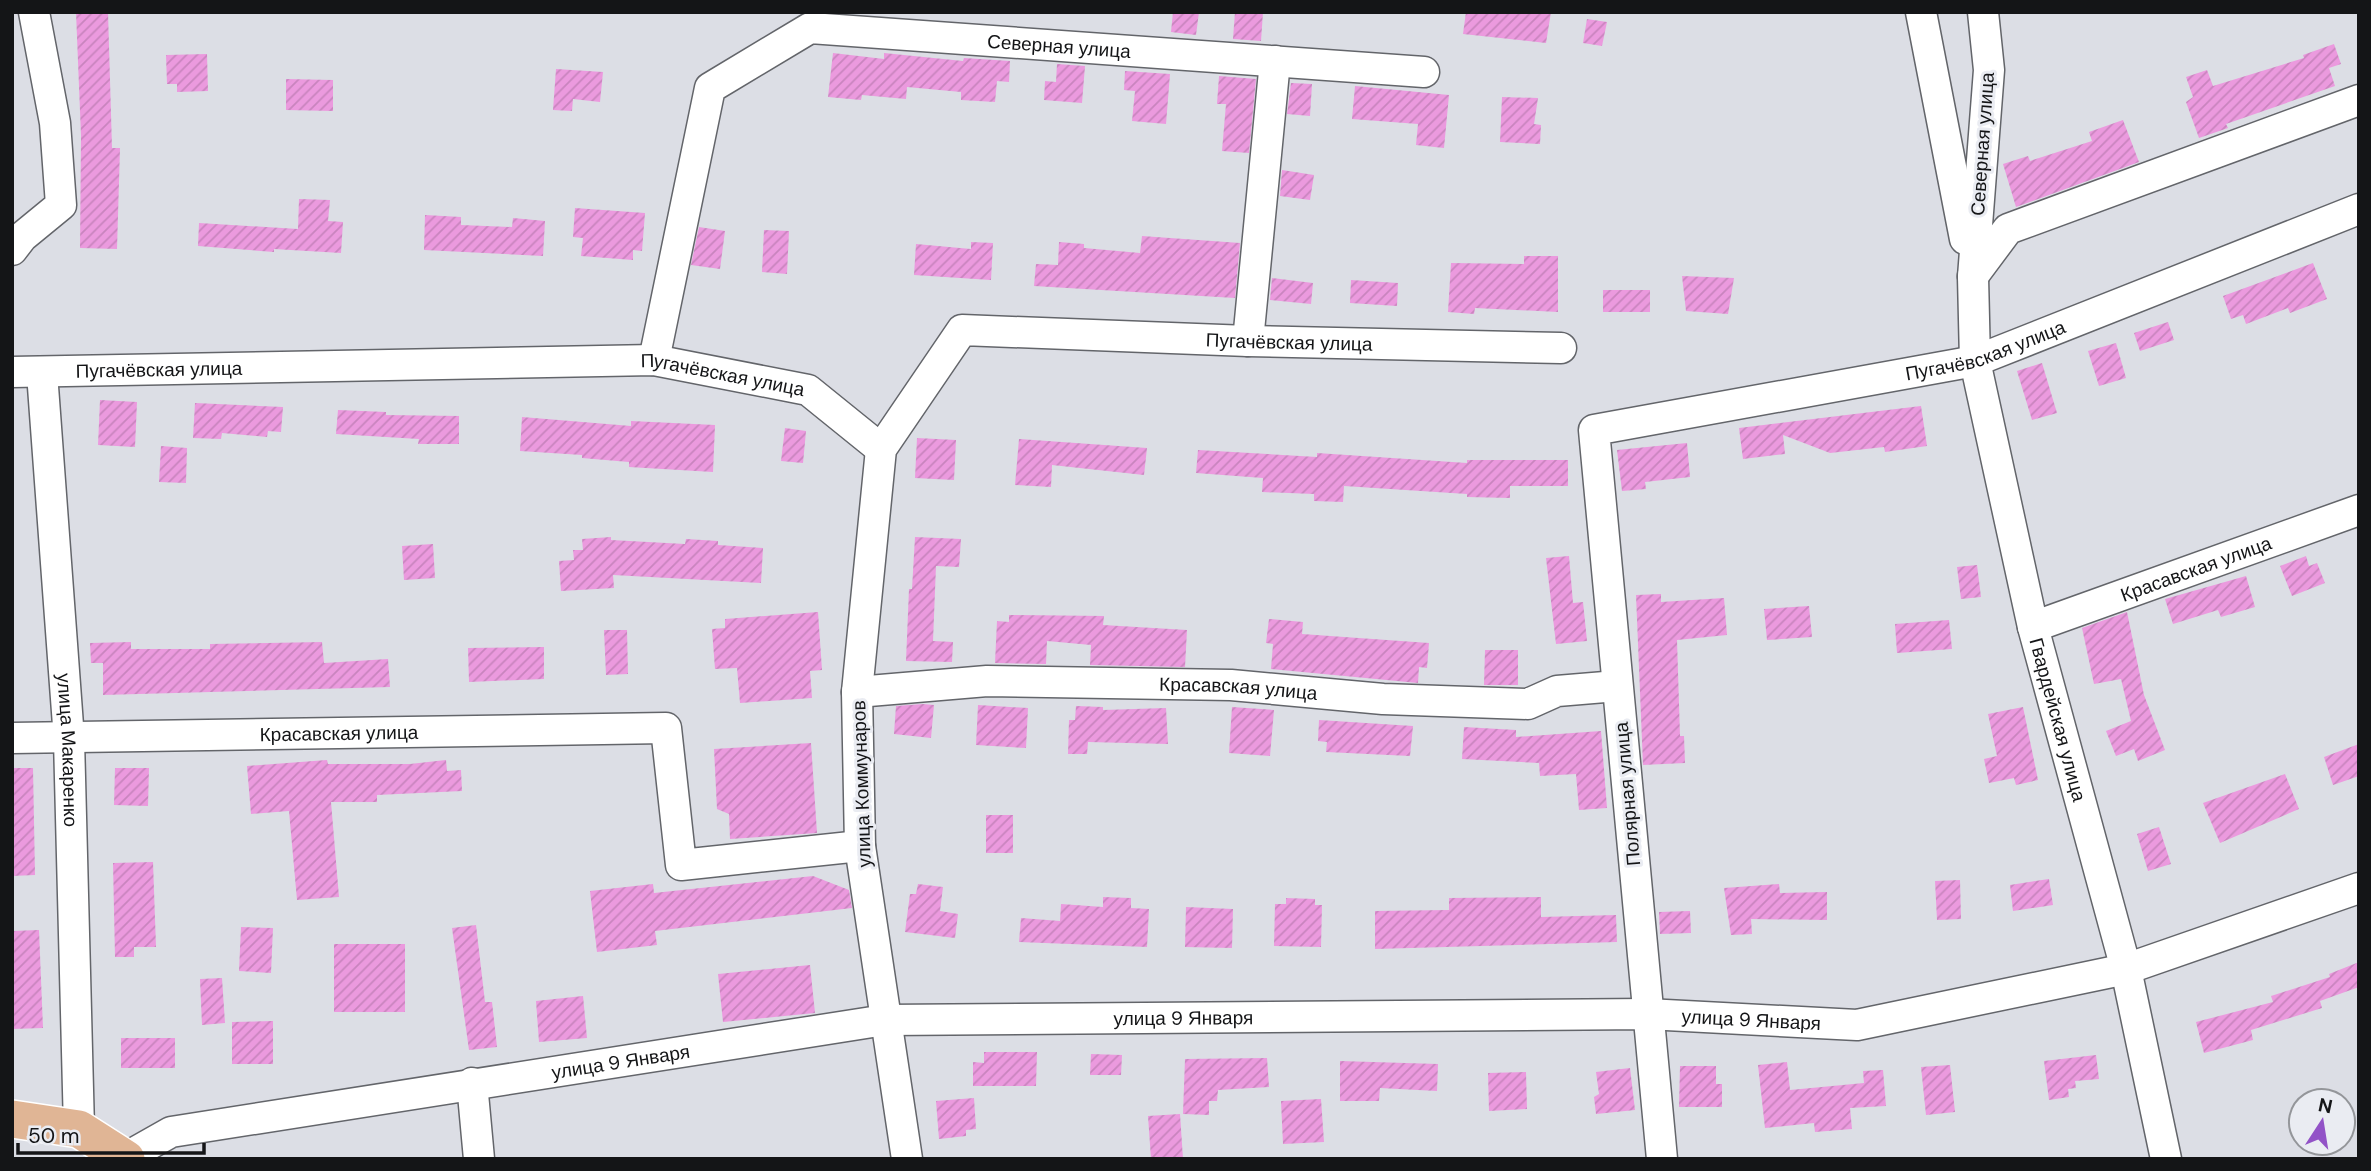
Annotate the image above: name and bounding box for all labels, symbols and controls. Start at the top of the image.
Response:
street label: Северная улица [986,29,1132,64]
street label: Северная улица [1965,71,2000,217]
street label: Пугачёвская улица [1903,314,2069,386]
street label: Пугачёвская улица [1205,327,1373,357]
street label: Пугачёвская улица [640,348,807,402]
street label: Пугачёвская улица [75,356,243,384]
street label: Красавская улица [2117,530,2275,608]
street label: Гвардейская улица [2023,635,2092,805]
street label: улица Макаренко [51,672,83,827]
street label: Красавская улица [1159,672,1319,706]
street label: улица Коммунаров [846,700,877,868]
street label: Красавская улица [259,720,419,747]
street label: Полярная улица [1609,721,1646,867]
street label: улица 9 Января [1681,1004,1822,1036]
street label: улица 9 Января [1113,1005,1253,1031]
street label: улица 9 Января [550,1039,692,1085]
north arrow [2287,1087,2357,1157]
text: N [2316,1092,2335,1120]
scale bar [18,1112,203,1156]
text: 50 m [28,1122,79,1150]

